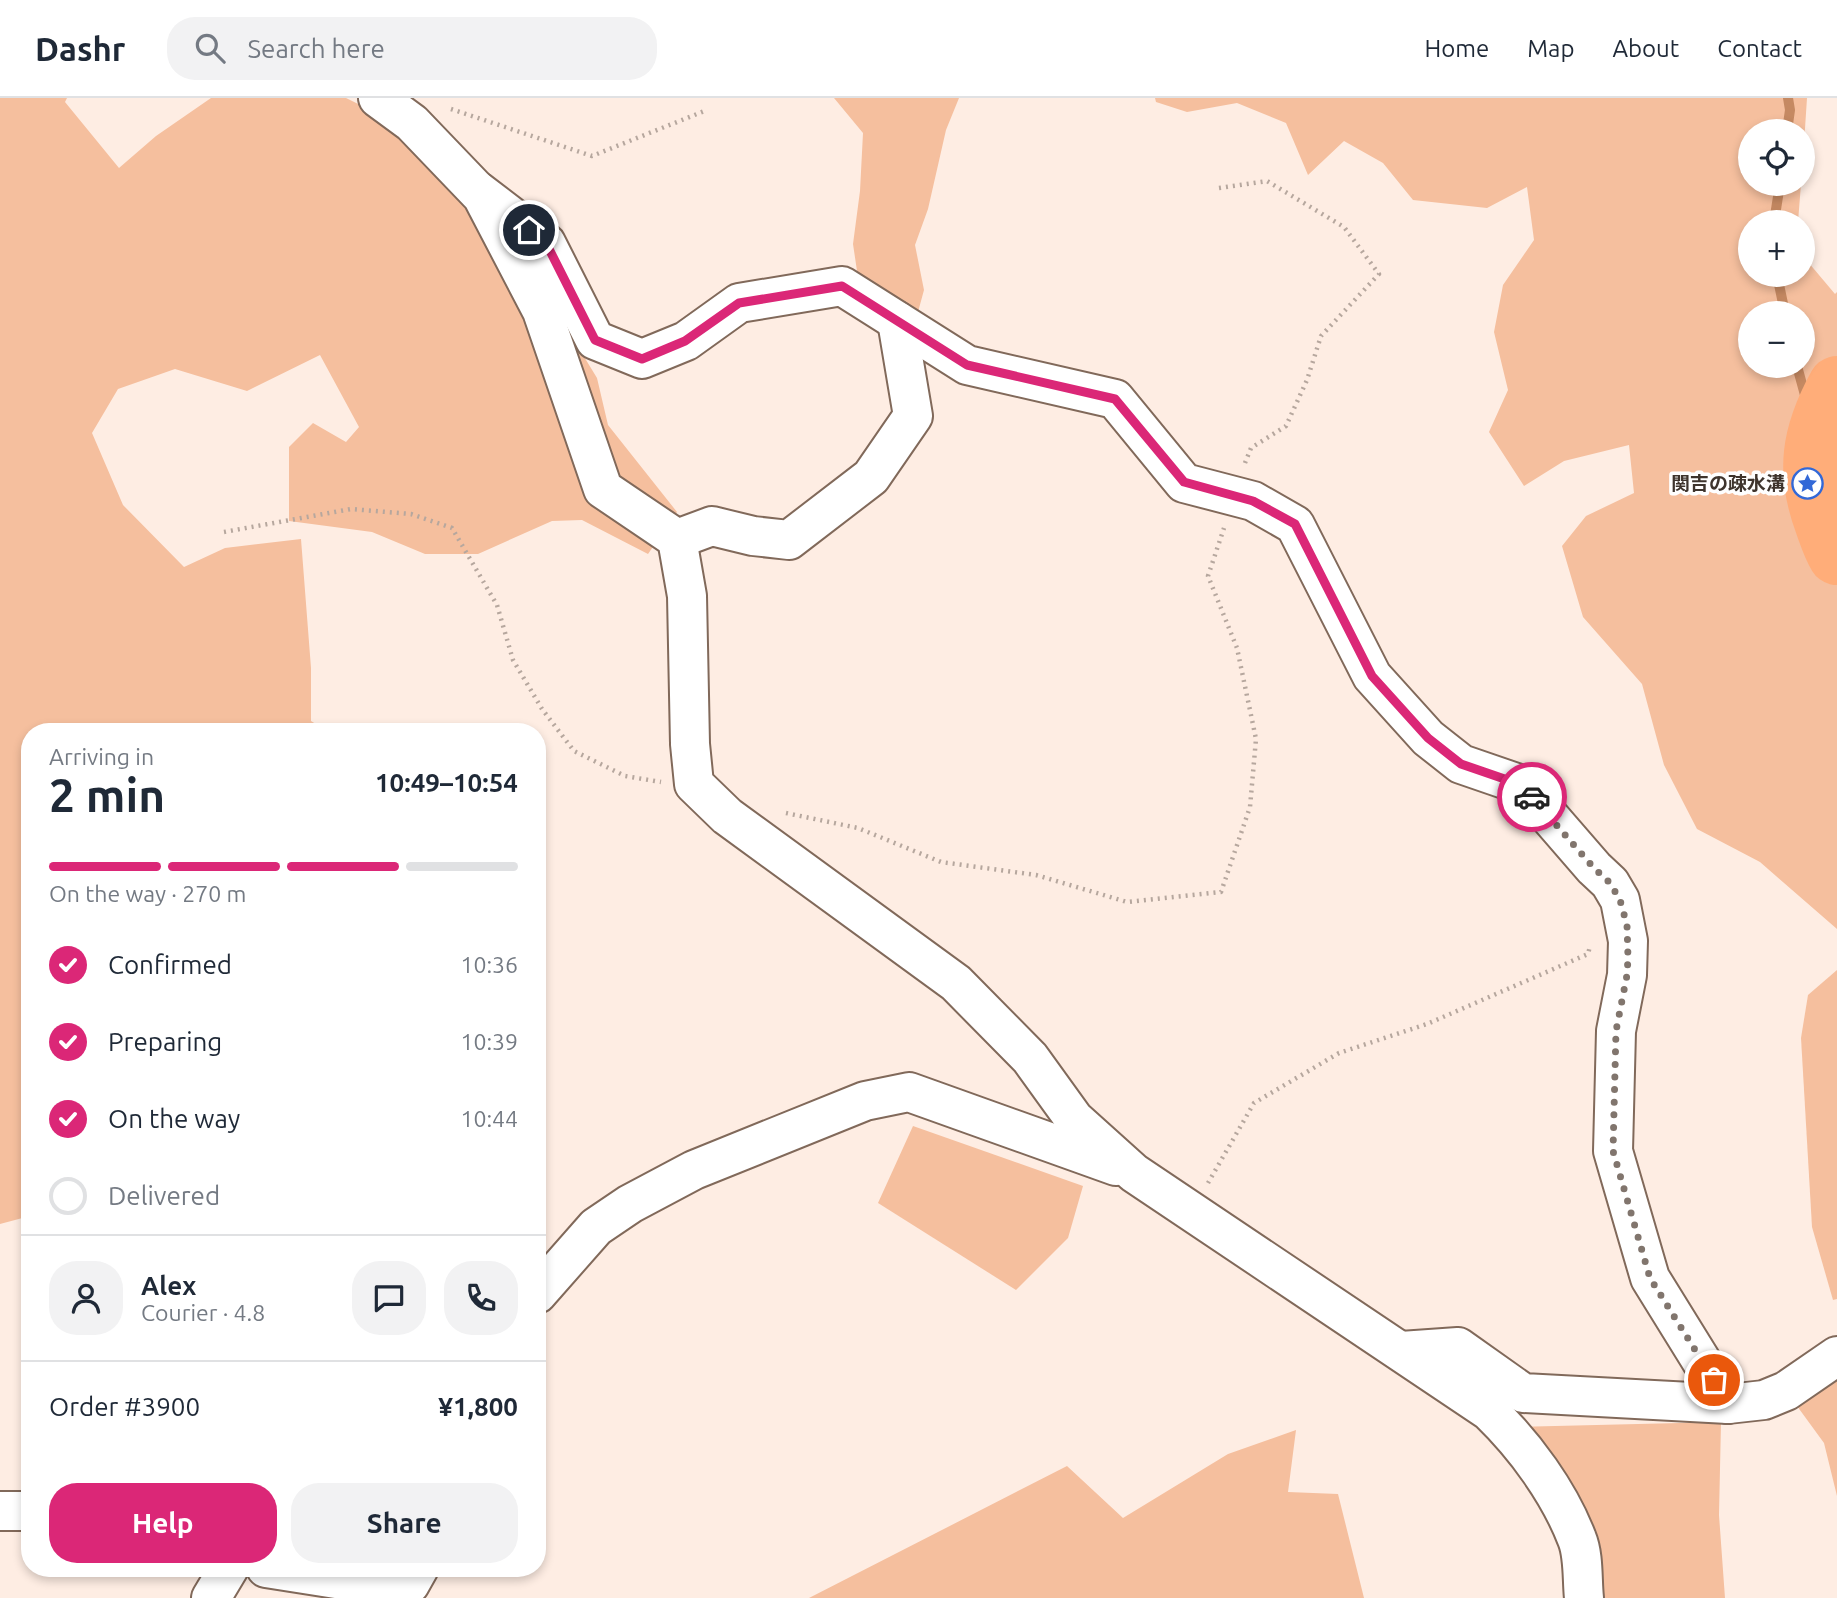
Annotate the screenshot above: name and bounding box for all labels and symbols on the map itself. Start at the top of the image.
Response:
pin [499,200,559,260]
place icon: 関吉の疎水溝 [1791,466,1825,500]
place label: 関吉の疎水溝 [1671,472,1785,494]
courier [1497,762,1567,832]
pin [1684,1350,1744,1410]

